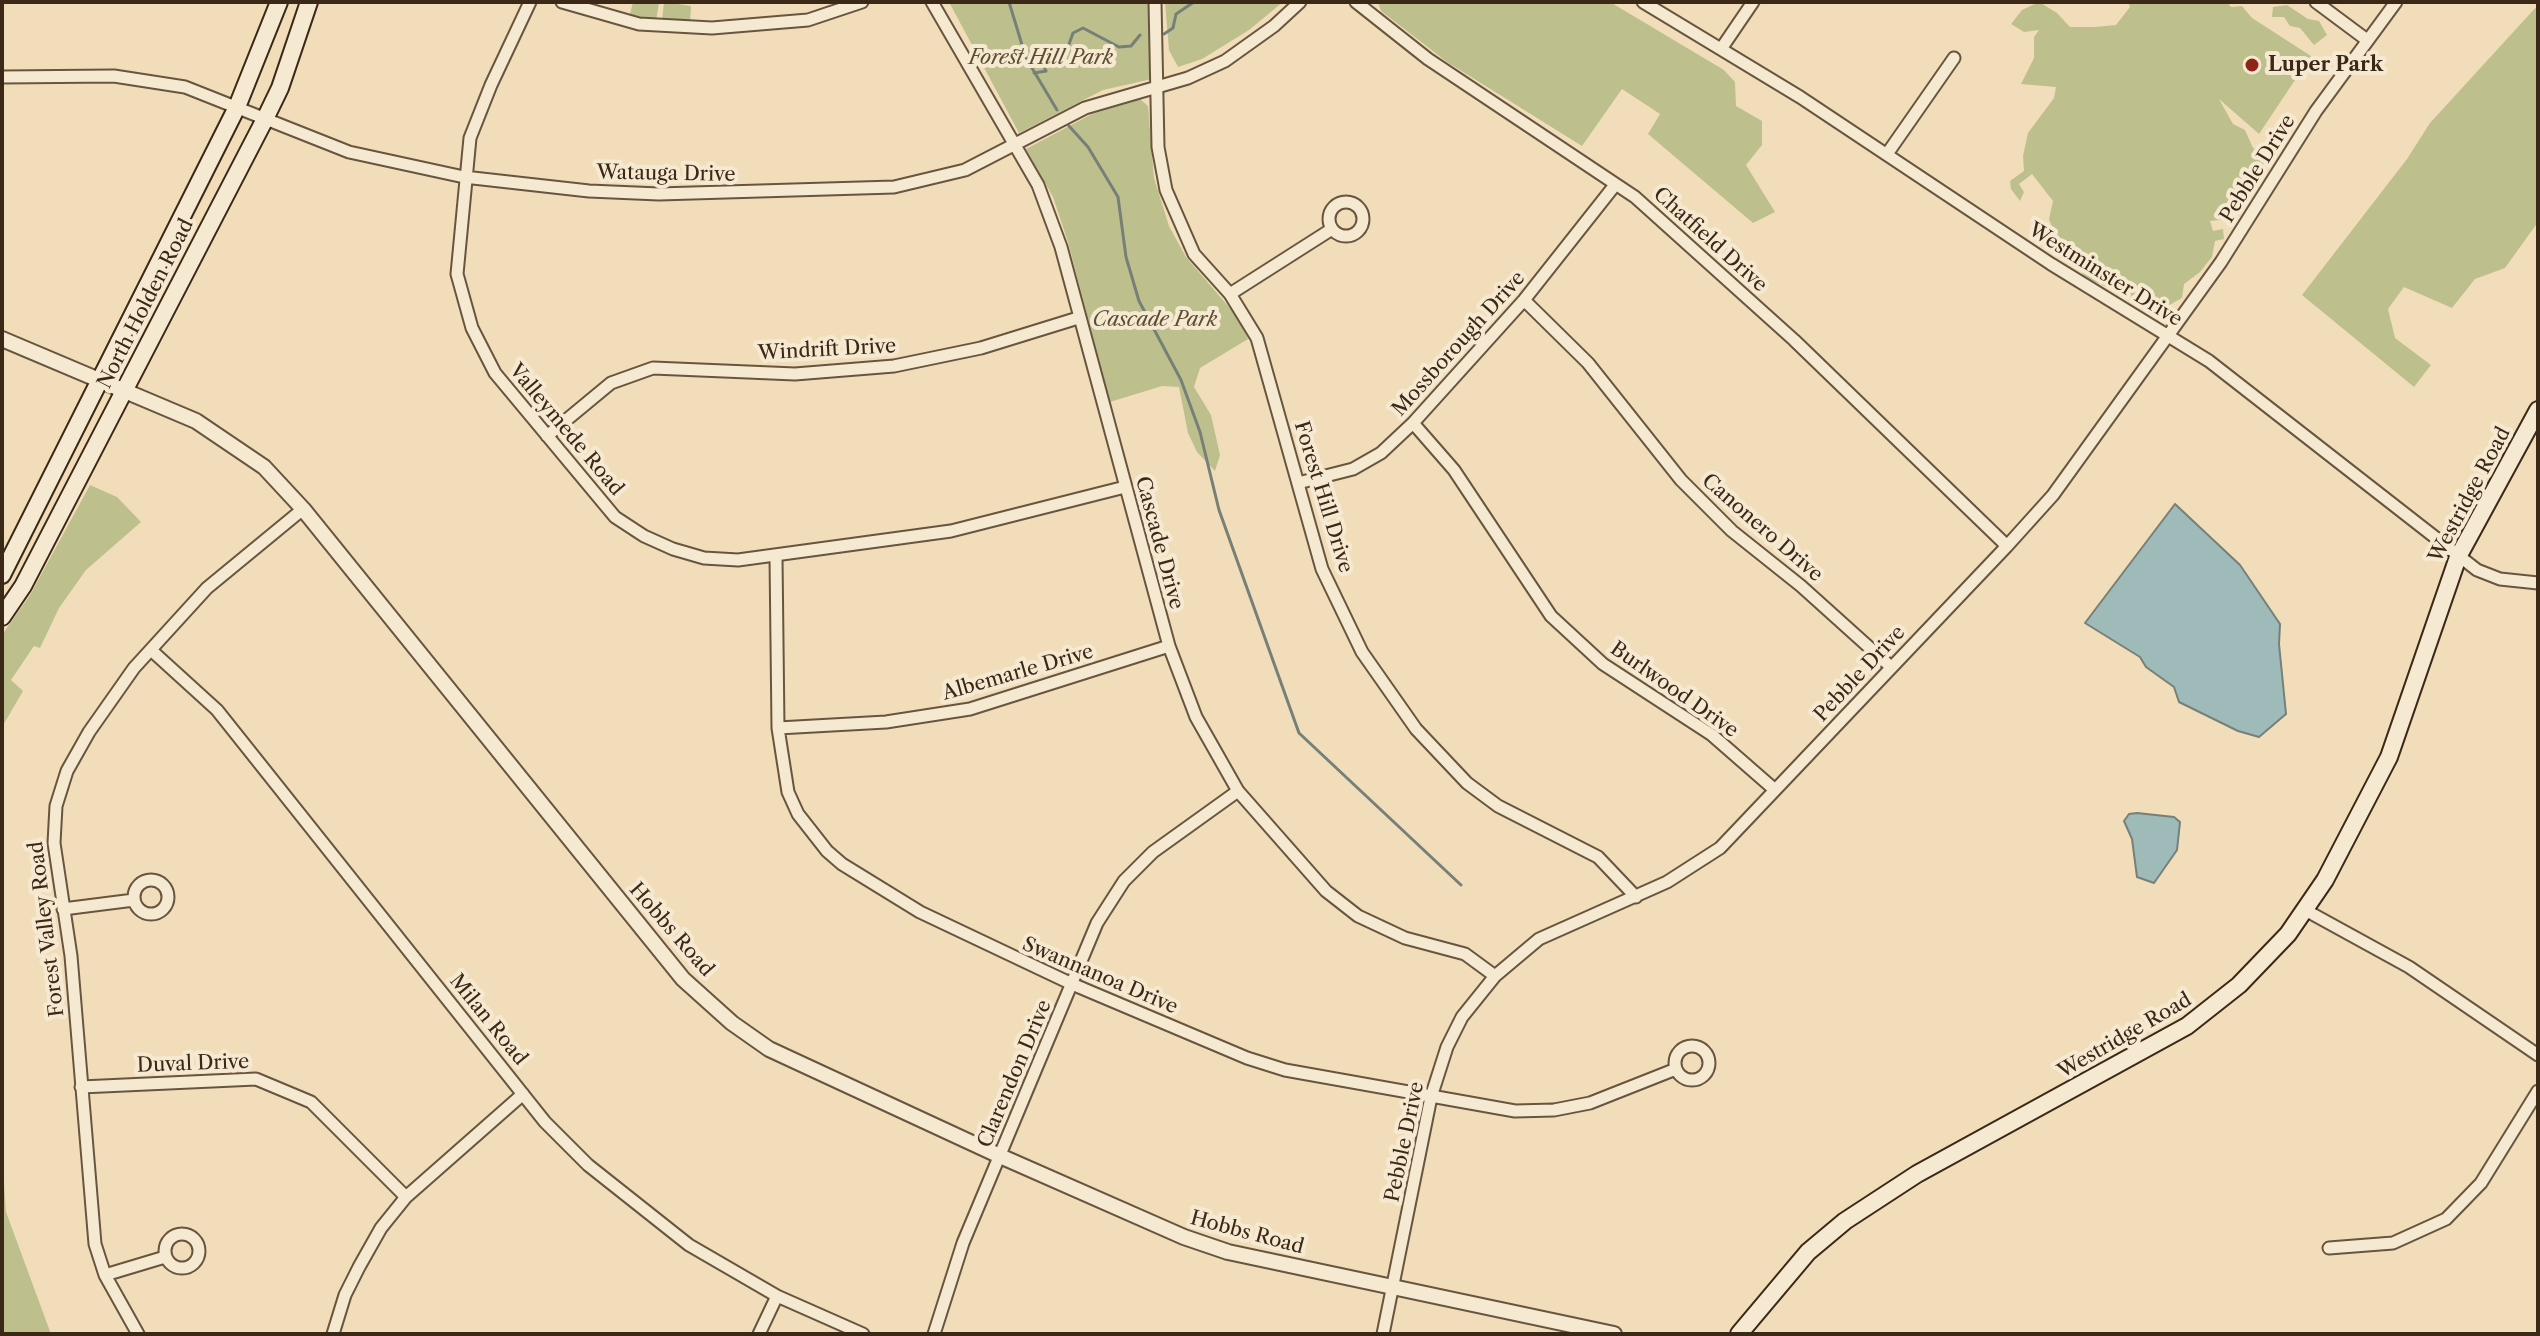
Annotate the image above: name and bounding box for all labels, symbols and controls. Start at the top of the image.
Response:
park label: Forest Hill Park [969,46,1113,70]
place label: Luper Park [2268,53,2383,77]
marker: Luper Park [2243,56,2261,74]
street label: Pebble Drive [2215,111,2301,227]
street label: Watauga Drive [596,161,736,187]
street label: Chatfield Drive [1648,183,1772,297]
street label: North Holden Road [93,215,199,393]
street label: Westminster Drive [2024,218,2186,332]
street label: Mossborough Drive [1388,267,1530,421]
park label: Cascade Park [1093,308,1217,332]
street label: Windrift Drive [757,334,897,366]
street label: Valleymede Road [504,359,628,501]
street label: Forest Hill Drive [1289,418,1357,576]
street label: Westridge Road [2424,423,2516,567]
street label: Canonero Drive [1697,469,1827,587]
street label: Cascade Drive [1130,474,1188,612]
street label: Pebble Drive [1809,621,1911,727]
street label: Burlwood Drive [1605,637,1743,743]
street label: Albemarle Drive [940,640,1096,706]
street label: Forest Valley Road [24,840,70,1018]
street label: Hobbs Road [624,878,718,982]
street label: Swannanoa Drive [1019,932,1181,1020]
street label: Milan Road [444,970,532,1070]
street label: Westridge Road [2054,988,2196,1084]
street label: Clarendon Drive [973,997,1057,1151]
street label: Duval Drive [136,1050,250,1078]
street label: Pebble Drive [1381,1080,1429,1204]
street label: Hobbs Road [1188,1206,1306,1260]

